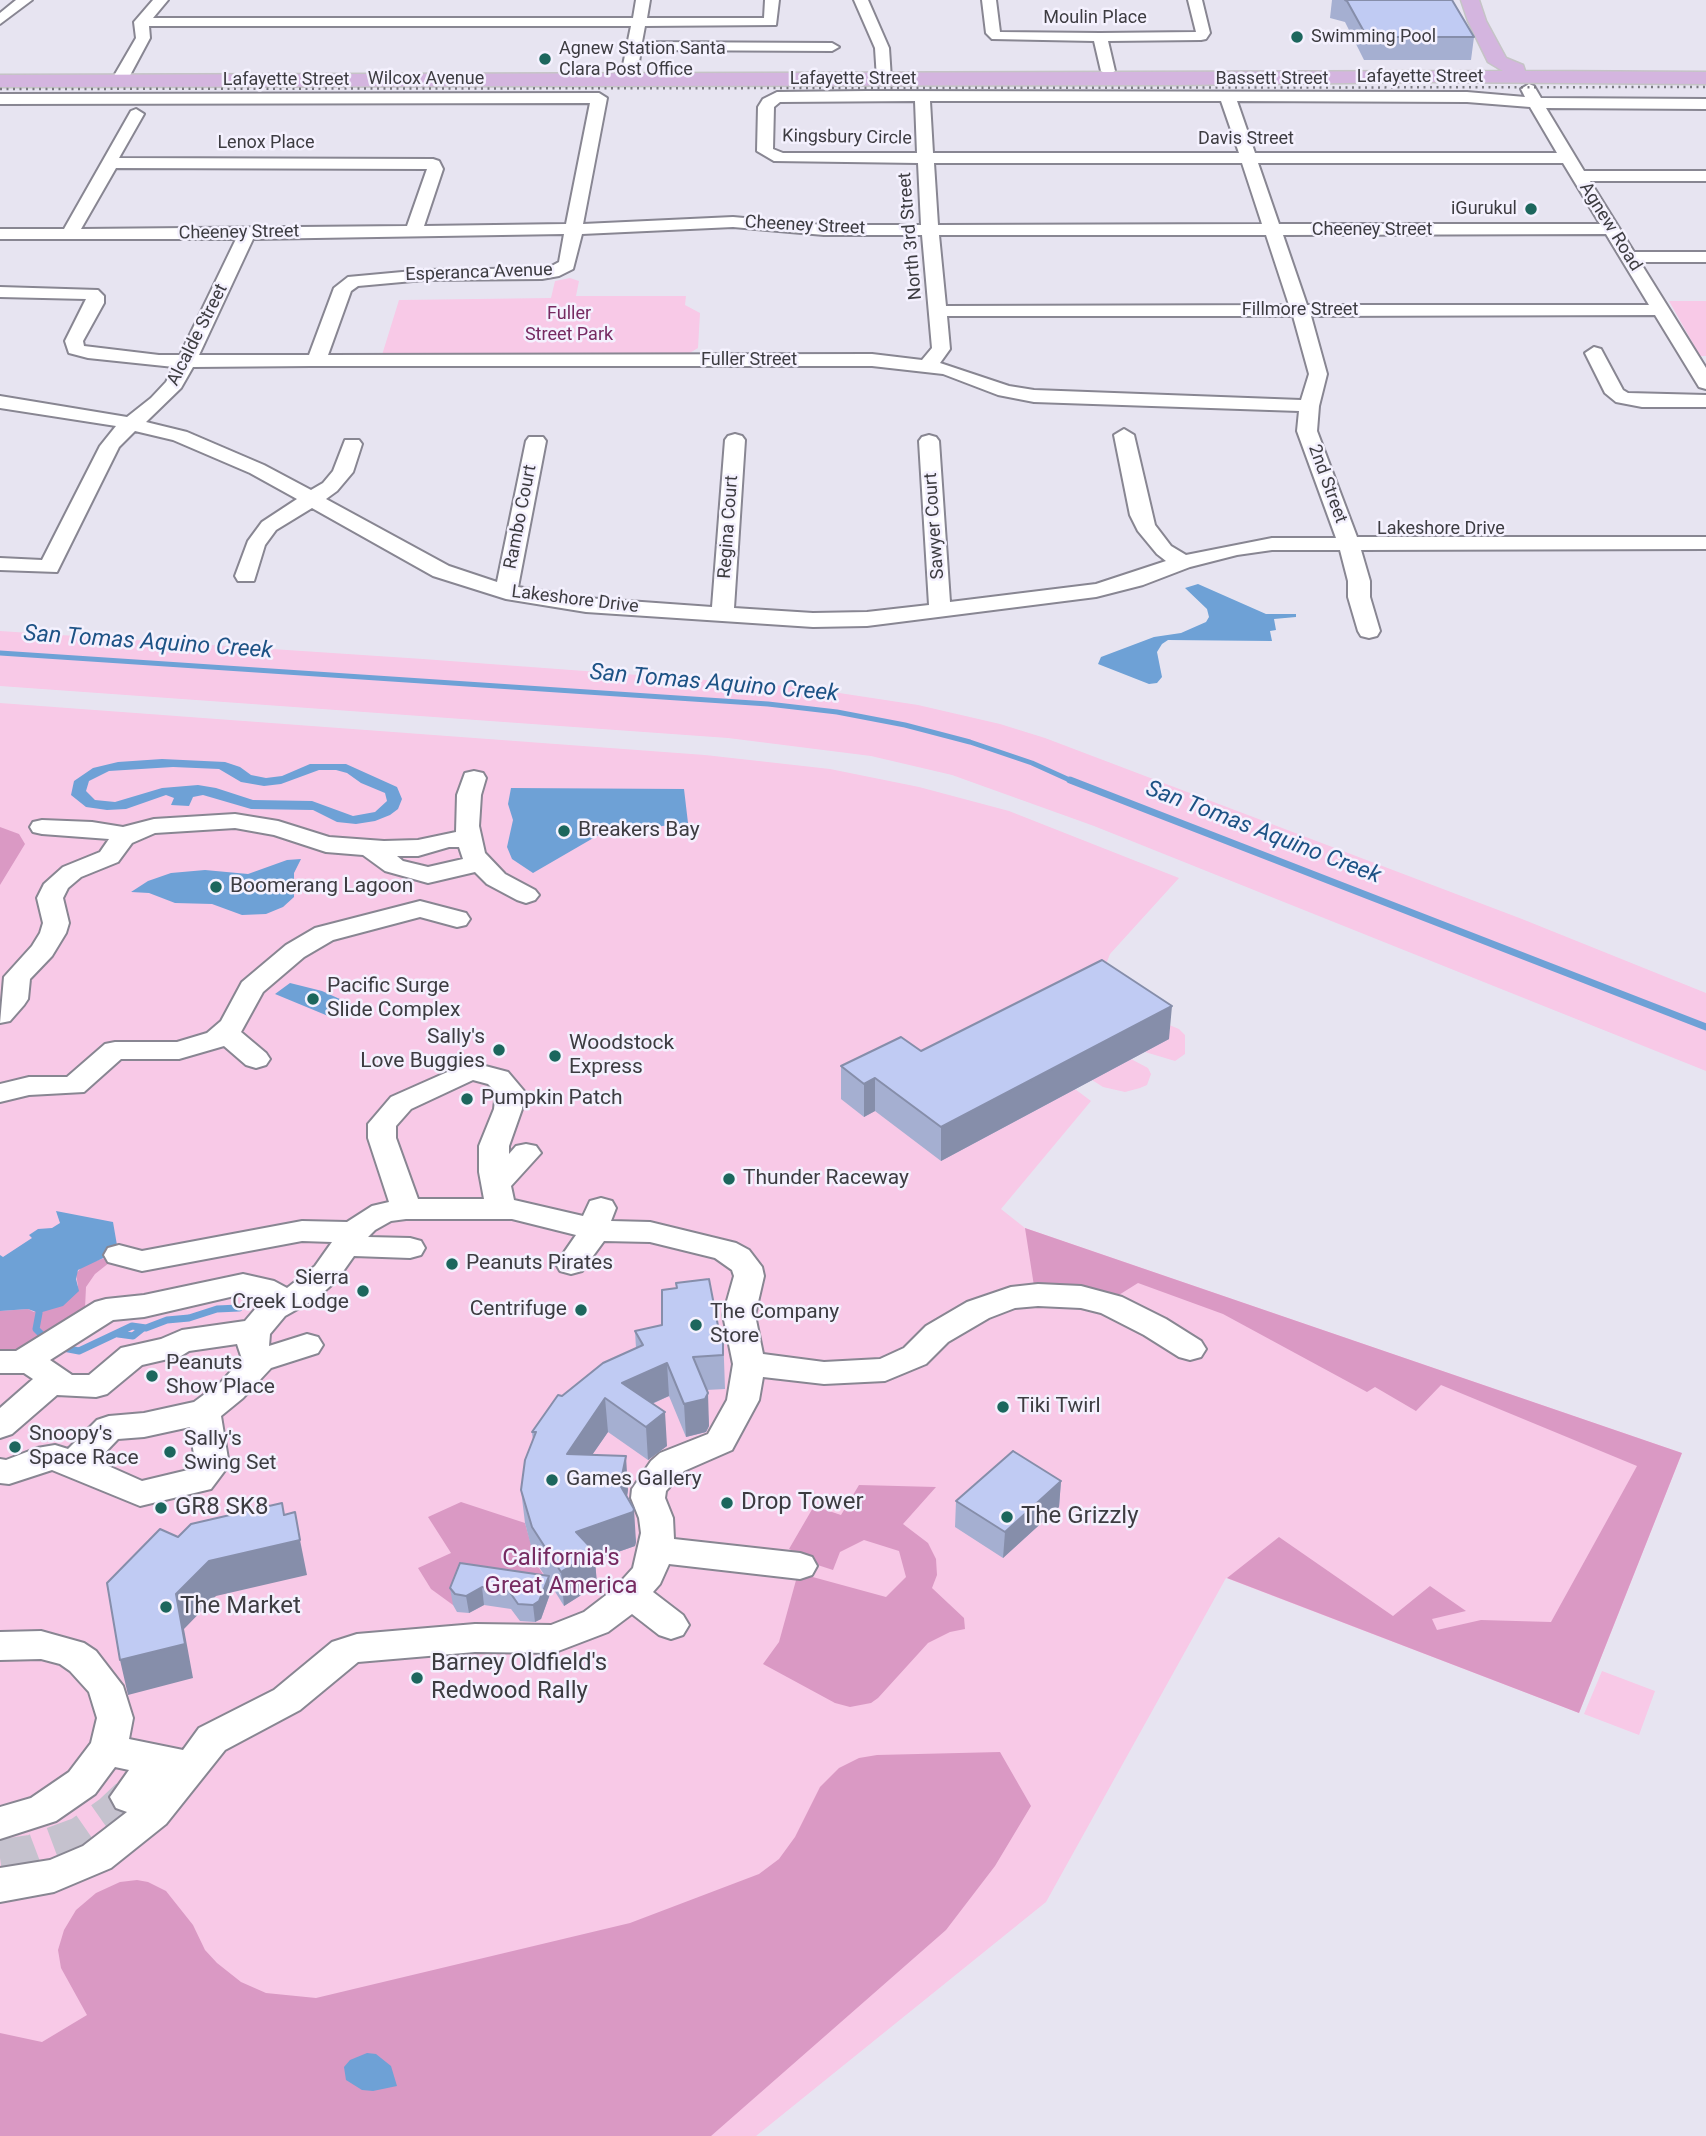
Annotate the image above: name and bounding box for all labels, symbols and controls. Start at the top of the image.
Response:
street label: Moulin Place [1043,7,1147,29]
place label: Swimming Pool [1311,26,1436,48]
marker: Swimming Pool [1289,29,1305,45]
place label: Agnew Station Santa Clara Post Office [559,38,726,80]
marker: Agnew Station Santa Clara Post Office [537,51,553,67]
street label: Lafayette Street [1357,66,1483,88]
street label: Wilcox Avenue [368,68,484,90]
street label: Lafayette Street [790,68,916,90]
street label: Bassett Street [1216,68,1328,90]
street label: Lafayette Street [223,69,349,91]
street label: Kingsbury Circle [782,126,912,150]
street label: Davis Street [1198,128,1294,150]
street label: Lenox Place [217,132,315,154]
street label: North 3rd Street [895,171,927,301]
street label: Agnew Road [1574,179,1646,275]
place label: iGurukul [1451,198,1517,220]
marker: iGurukul [1523,201,1539,217]
street label: Cheeney Street [744,212,866,240]
street label: Cheeney Street [1312,219,1432,241]
street label: Cheeney Street [179,221,299,245]
street label: Esperanca Avenue [405,260,553,286]
street label: Alcalde Street [163,280,233,390]
street label: Fillmore Street [1242,299,1358,321]
park label: Fuller Street Park [525,303,613,346]
street label: Fuller Street [701,349,797,371]
street label: 2nd Street [1303,442,1351,526]
street label: Rambo Court [500,463,542,571]
street label: Sawyer Court [920,472,950,580]
street label: Regina Court [715,475,743,579]
street label: Lakeshore Drive [1377,518,1505,540]
street label: Lakeshore Drive [510,581,640,619]
water label: San Tomas Aquino Creek [23,621,273,665]
water label: San Tomas Aquino Creek [588,659,840,709]
water label: San Tomas Aquino Creek [1142,775,1384,891]
place label: Breakers Bay [578,818,700,844]
marker: Breakers Bay [556,823,572,839]
place label: Boomerang Lagoon [230,874,413,900]
marker: Boomerang Lagoon [208,879,224,895]
place label: Pacific Surge Slide Complex [327,974,460,1024]
marker: Pacific Surge Slide Complex [305,991,321,1007]
place label: Sally's Love Buggies [360,1025,485,1075]
place label: Woodstock Express [569,1031,674,1081]
marker: Sally's Love Buggies [491,1042,507,1058]
marker: Woodstock Express [547,1048,563,1064]
place label: Pumpkin Patch [481,1086,623,1112]
marker: Pumpkin Patch [459,1091,475,1107]
place label: Thunder Raceway [743,1166,909,1192]
marker: Thunder Raceway [721,1171,737,1187]
place label: Peanuts Pirates [466,1251,613,1277]
marker: Peanuts Pirates [444,1256,460,1272]
place label: Sierra Creek Lodge [232,1266,349,1316]
marker: Sierra Creek Lodge [355,1283,371,1299]
place label: Centrifuge [470,1297,567,1323]
place label: The Company Store [710,1300,839,1350]
marker: Centrifuge [573,1302,589,1318]
marker: The Company Store [688,1317,704,1333]
place label: Peanuts Show Place [166,1351,275,1401]
marker: Peanuts Show Place [144,1368,160,1384]
place label: Tiki Twirl [1017,1394,1101,1420]
marker: Tiki Twirl [995,1399,1011,1415]
place label: Snoopy's Space Race [29,1422,139,1472]
place label: Sally's Swing Set [184,1427,276,1477]
marker: Snoopy's Space Race [7,1439,23,1455]
marker: Sally's Swing Set [162,1444,178,1460]
place label: Games Gallery [566,1467,702,1493]
marker: Games Gallery [544,1472,560,1488]
place label: Drop Tower [741,1489,864,1517]
place label: GR8 SK8 [175,1494,268,1522]
marker: Drop Tower [719,1495,735,1511]
marker: GR8 SK8 [153,1500,169,1516]
place label: The Grizzly [1021,1503,1139,1531]
marker: The Grizzly [999,1509,1015,1525]
park label: California's Great America [485,1545,637,1601]
place label: The Market [180,1593,301,1621]
marker: The Market [158,1599,174,1615]
place label: Barney Oldfield's Redwood Rally [431,1650,607,1706]
marker: Barney Oldfield's Redwood Rally [409,1670,425,1686]

